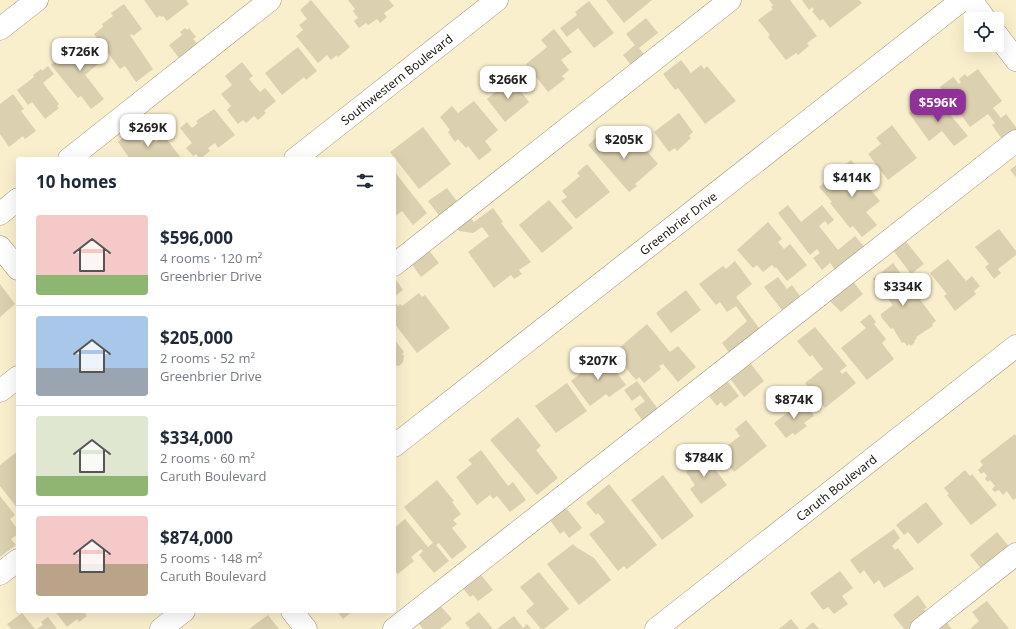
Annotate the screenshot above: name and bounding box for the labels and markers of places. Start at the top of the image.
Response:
pin: $726K [52,38,108,72]
pin: $266K [480,66,536,100]
pin: $596K [910,89,966,123]
pin: $269K [120,114,176,148]
pin: $205K [596,126,652,160]
pin: $414K [824,164,880,198]
pin: $334K [875,273,931,307]
pin: $207K [570,347,626,381]
pin: $874K [766,386,822,420]
pin: $784K [676,444,732,478]

